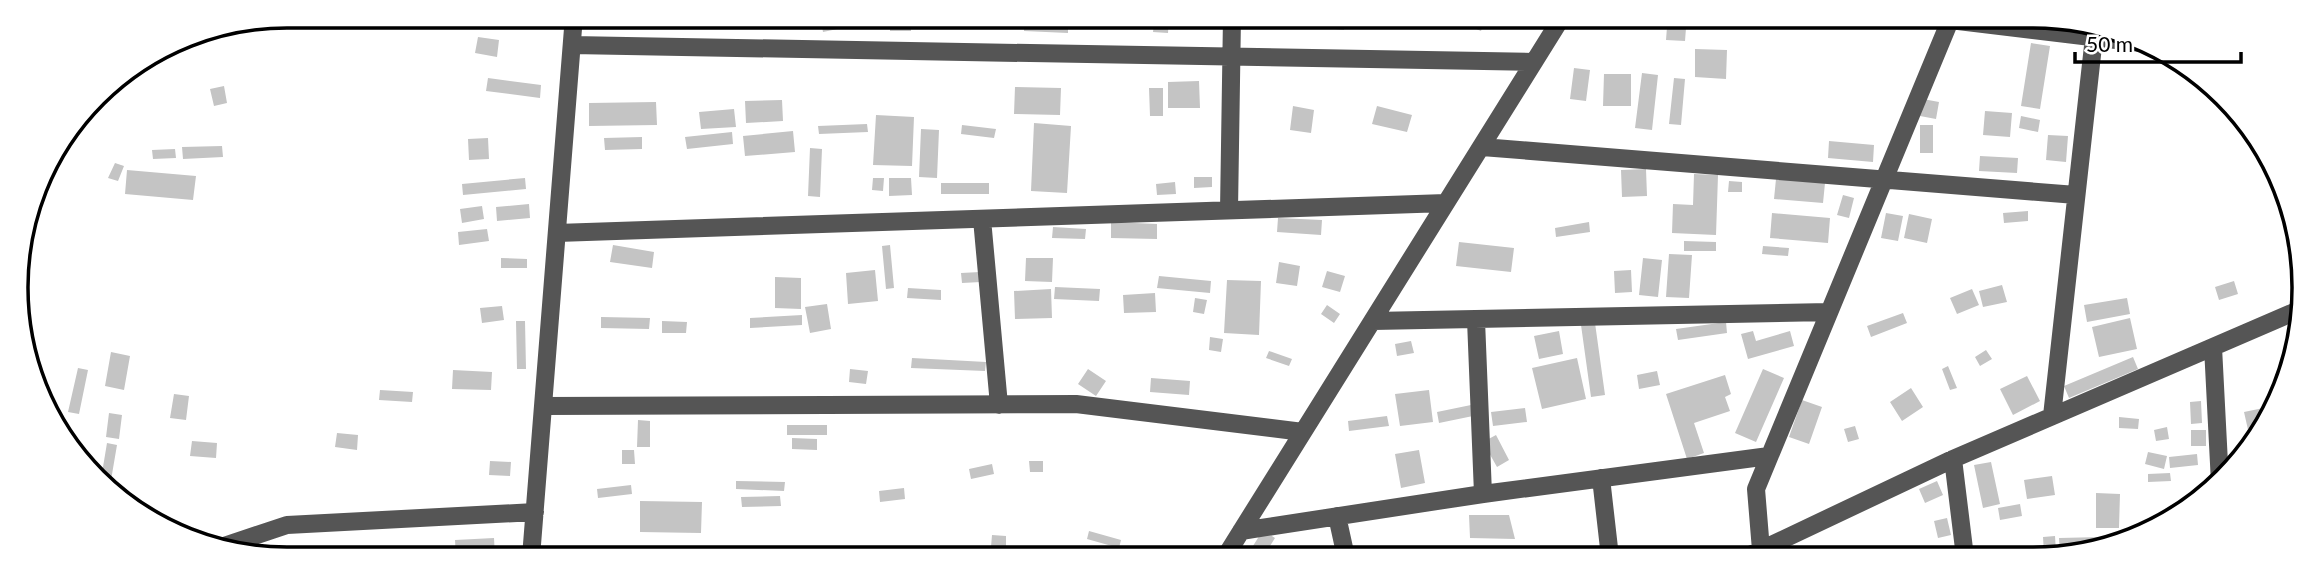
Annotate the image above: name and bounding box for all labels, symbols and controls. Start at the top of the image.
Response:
scale bar [2075,21,2241,65]
text: 50 m [2086,31,2133,56]

